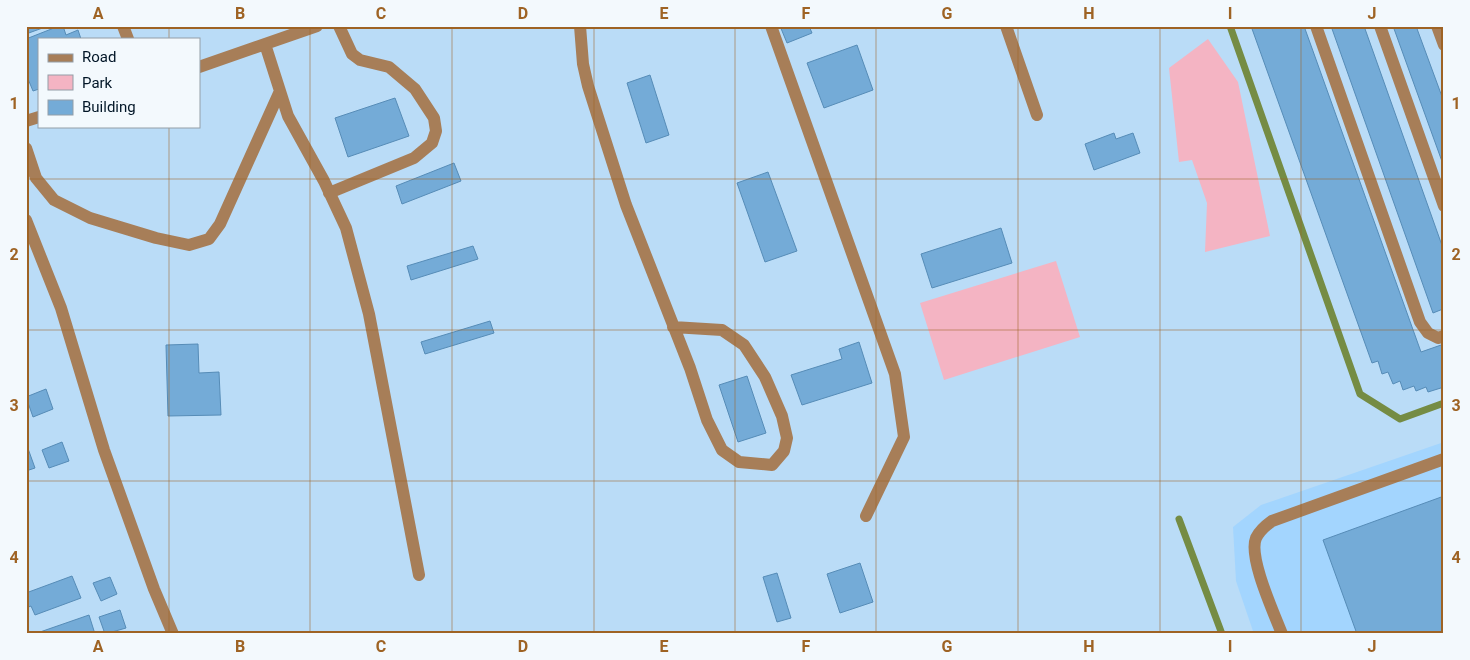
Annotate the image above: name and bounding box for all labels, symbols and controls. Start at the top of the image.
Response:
text: A [93,4,104,23]
text: B [235,4,245,23]
text: C [376,4,386,23]
text: D [518,4,528,23]
text: E [660,4,669,23]
text: F [802,4,811,23]
text: G [942,4,953,23]
text: H [1083,4,1095,23]
text: I [1228,4,1232,23]
text: J [1368,4,1376,23]
legend [38,38,200,128]
text: Road [82,48,116,66]
text: Park [82,74,113,92]
text: 1 [9,94,19,113]
text: 1 [1451,94,1461,113]
text: Building [82,98,136,116]
text: 2 [9,245,19,264]
text: 2 [1451,245,1461,264]
text: 3 [9,396,19,415]
text: 3 [1451,396,1461,415]
text: 4 [9,548,19,567]
text: 4 [1451,548,1461,567]
text: A [93,637,104,656]
text: B [235,637,245,656]
text: C [376,637,386,656]
text: D [518,637,528,656]
text: E [660,637,669,656]
text: F [802,637,811,656]
text: G [942,637,953,656]
text: H [1083,637,1095,656]
text: I [1228,637,1232,656]
text: J [1368,637,1376,656]

